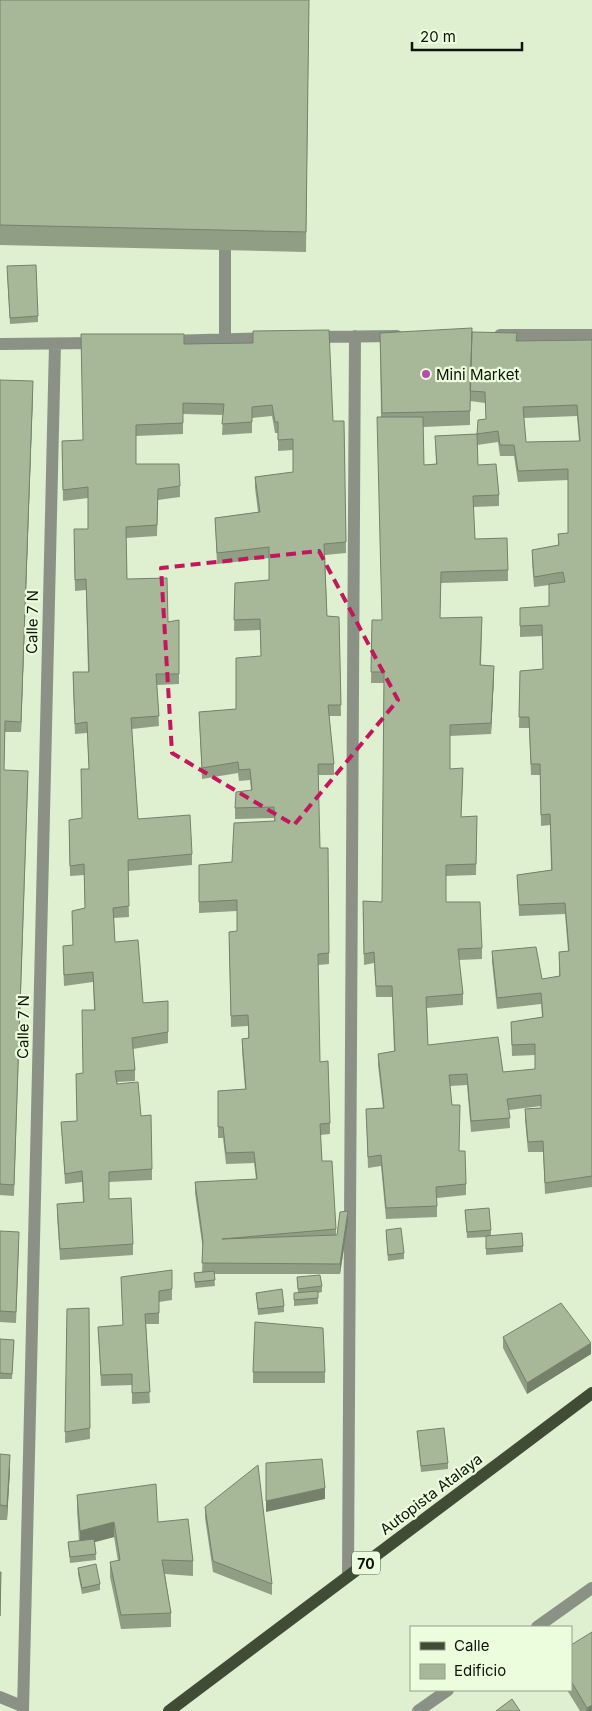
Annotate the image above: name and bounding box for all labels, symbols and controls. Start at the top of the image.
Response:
scale bar [412,20,522,52]
text: 20 m [420,27,456,46]
place label: Mini Market [436,365,519,384]
marker: Mini Market [420,368,432,380]
street label: Calle 7 N [22,590,42,654]
street label: Calle 7 N [13,995,33,1059]
street label: Autopista Atalaya [376,1449,486,1539]
road number: 70 [352,1552,380,1575]
legend [410,1626,572,1691]
text: Calle [454,1636,489,1655]
text: Edificio [454,1661,506,1680]

